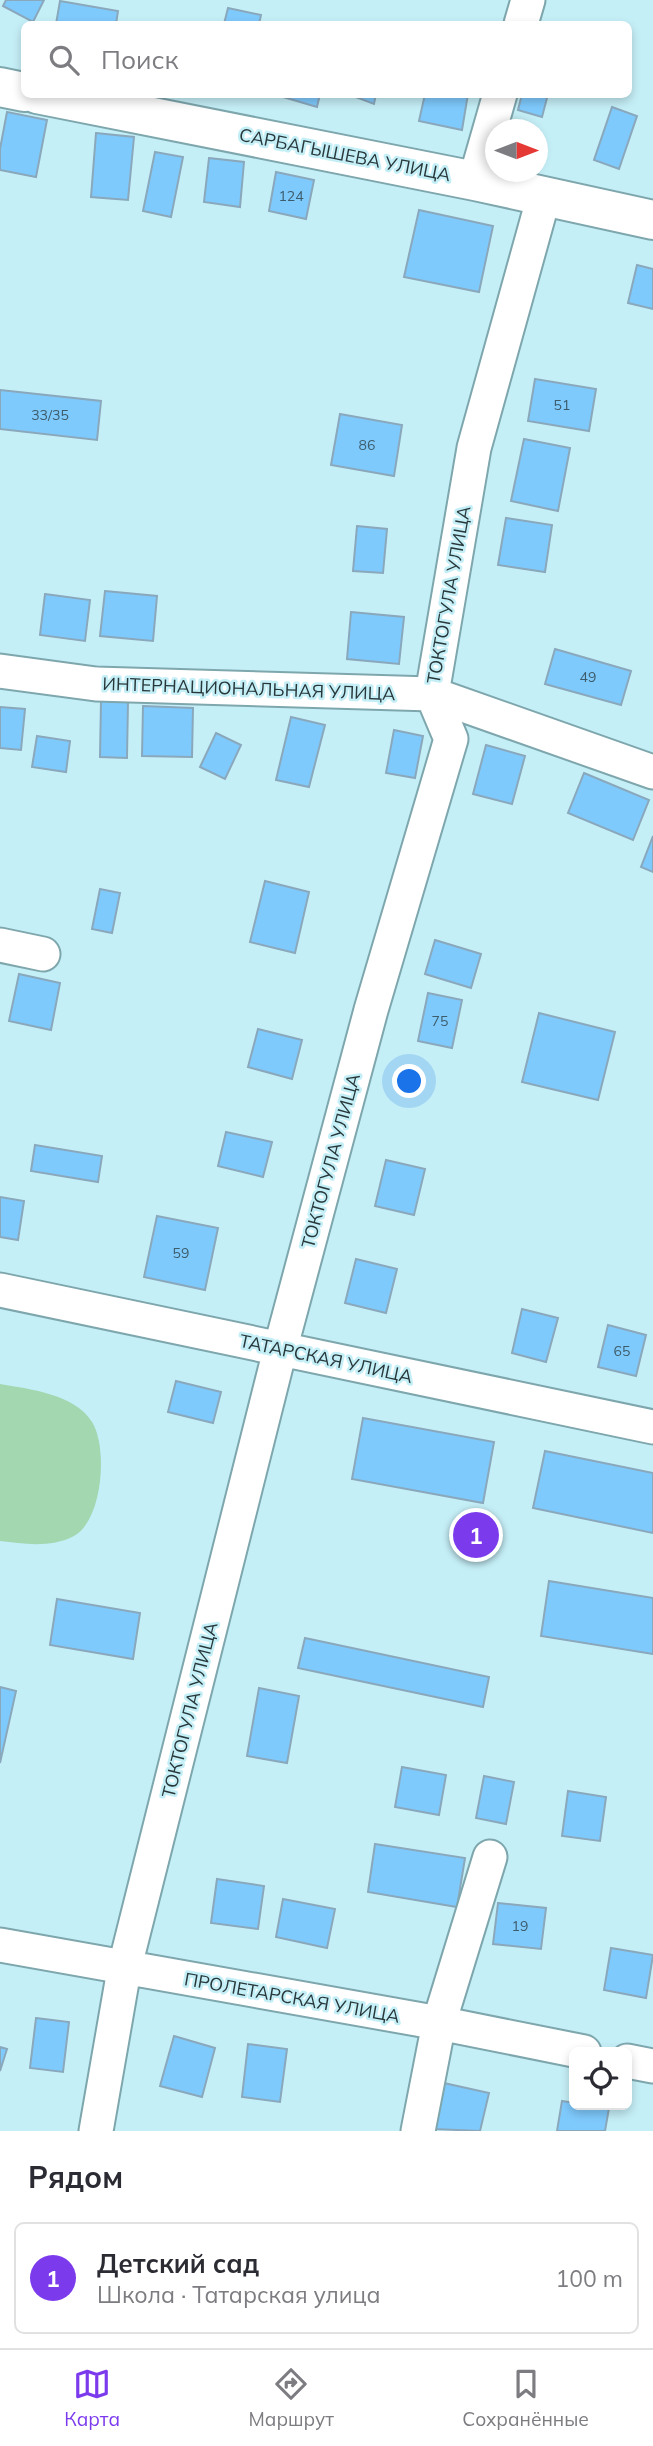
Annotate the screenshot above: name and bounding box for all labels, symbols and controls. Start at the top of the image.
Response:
search box [21,21,632,98]
icon: search [45,41,83,79]
text: Поиск [101,43,179,76]
north arrow [485,119,548,182]
street label: САРБАГЫШЕВА УЛИЦА [237,123,453,186]
house number: 124 [278,187,304,205]
house number: 51 [554,396,570,414]
house number: 33/35 [31,406,69,424]
house number: 86 [359,436,375,454]
street label: ТОКТОГУЛА УЛИЦА [422,504,475,686]
house number: 49 [580,668,596,686]
street label: ИНТЕРНАЦИОНАЛЬНАЯ УЛИЦА [102,672,396,705]
house number: 75 [432,1012,448,1030]
your location [392,1064,426,1098]
street label: ТОКТОГУЛА УЛИЦА [296,1071,365,1251]
house number: 59 [173,1244,189,1262]
street label: ТАТАРСКАЯ УЛИЦА [238,1329,415,1388]
house number: 65 [614,1342,630,1360]
pin: 1 [453,1509,499,1561]
street label: ТОКТОГУЛА УЛИЦА [157,1620,222,1800]
house number: 19 [512,1917,528,1935]
street label: ПРОЛЕТАРСКАЯ УЛИЦА [183,1967,402,2028]
map controls [569,2047,632,2110]
button: locate [569,2047,632,2110]
text: Рядом [28,2158,123,2196]
text: Детский сад [97,2247,259,2280]
text: 1 [46,2264,60,2293]
text: 100 m [555,2264,623,2293]
text: Школа · Татарская улица [97,2280,381,2309]
tab: Карта [64,2365,120,2431]
tab: Маршрут [248,2365,334,2431]
tab: Сохранённые [462,2365,589,2431]

